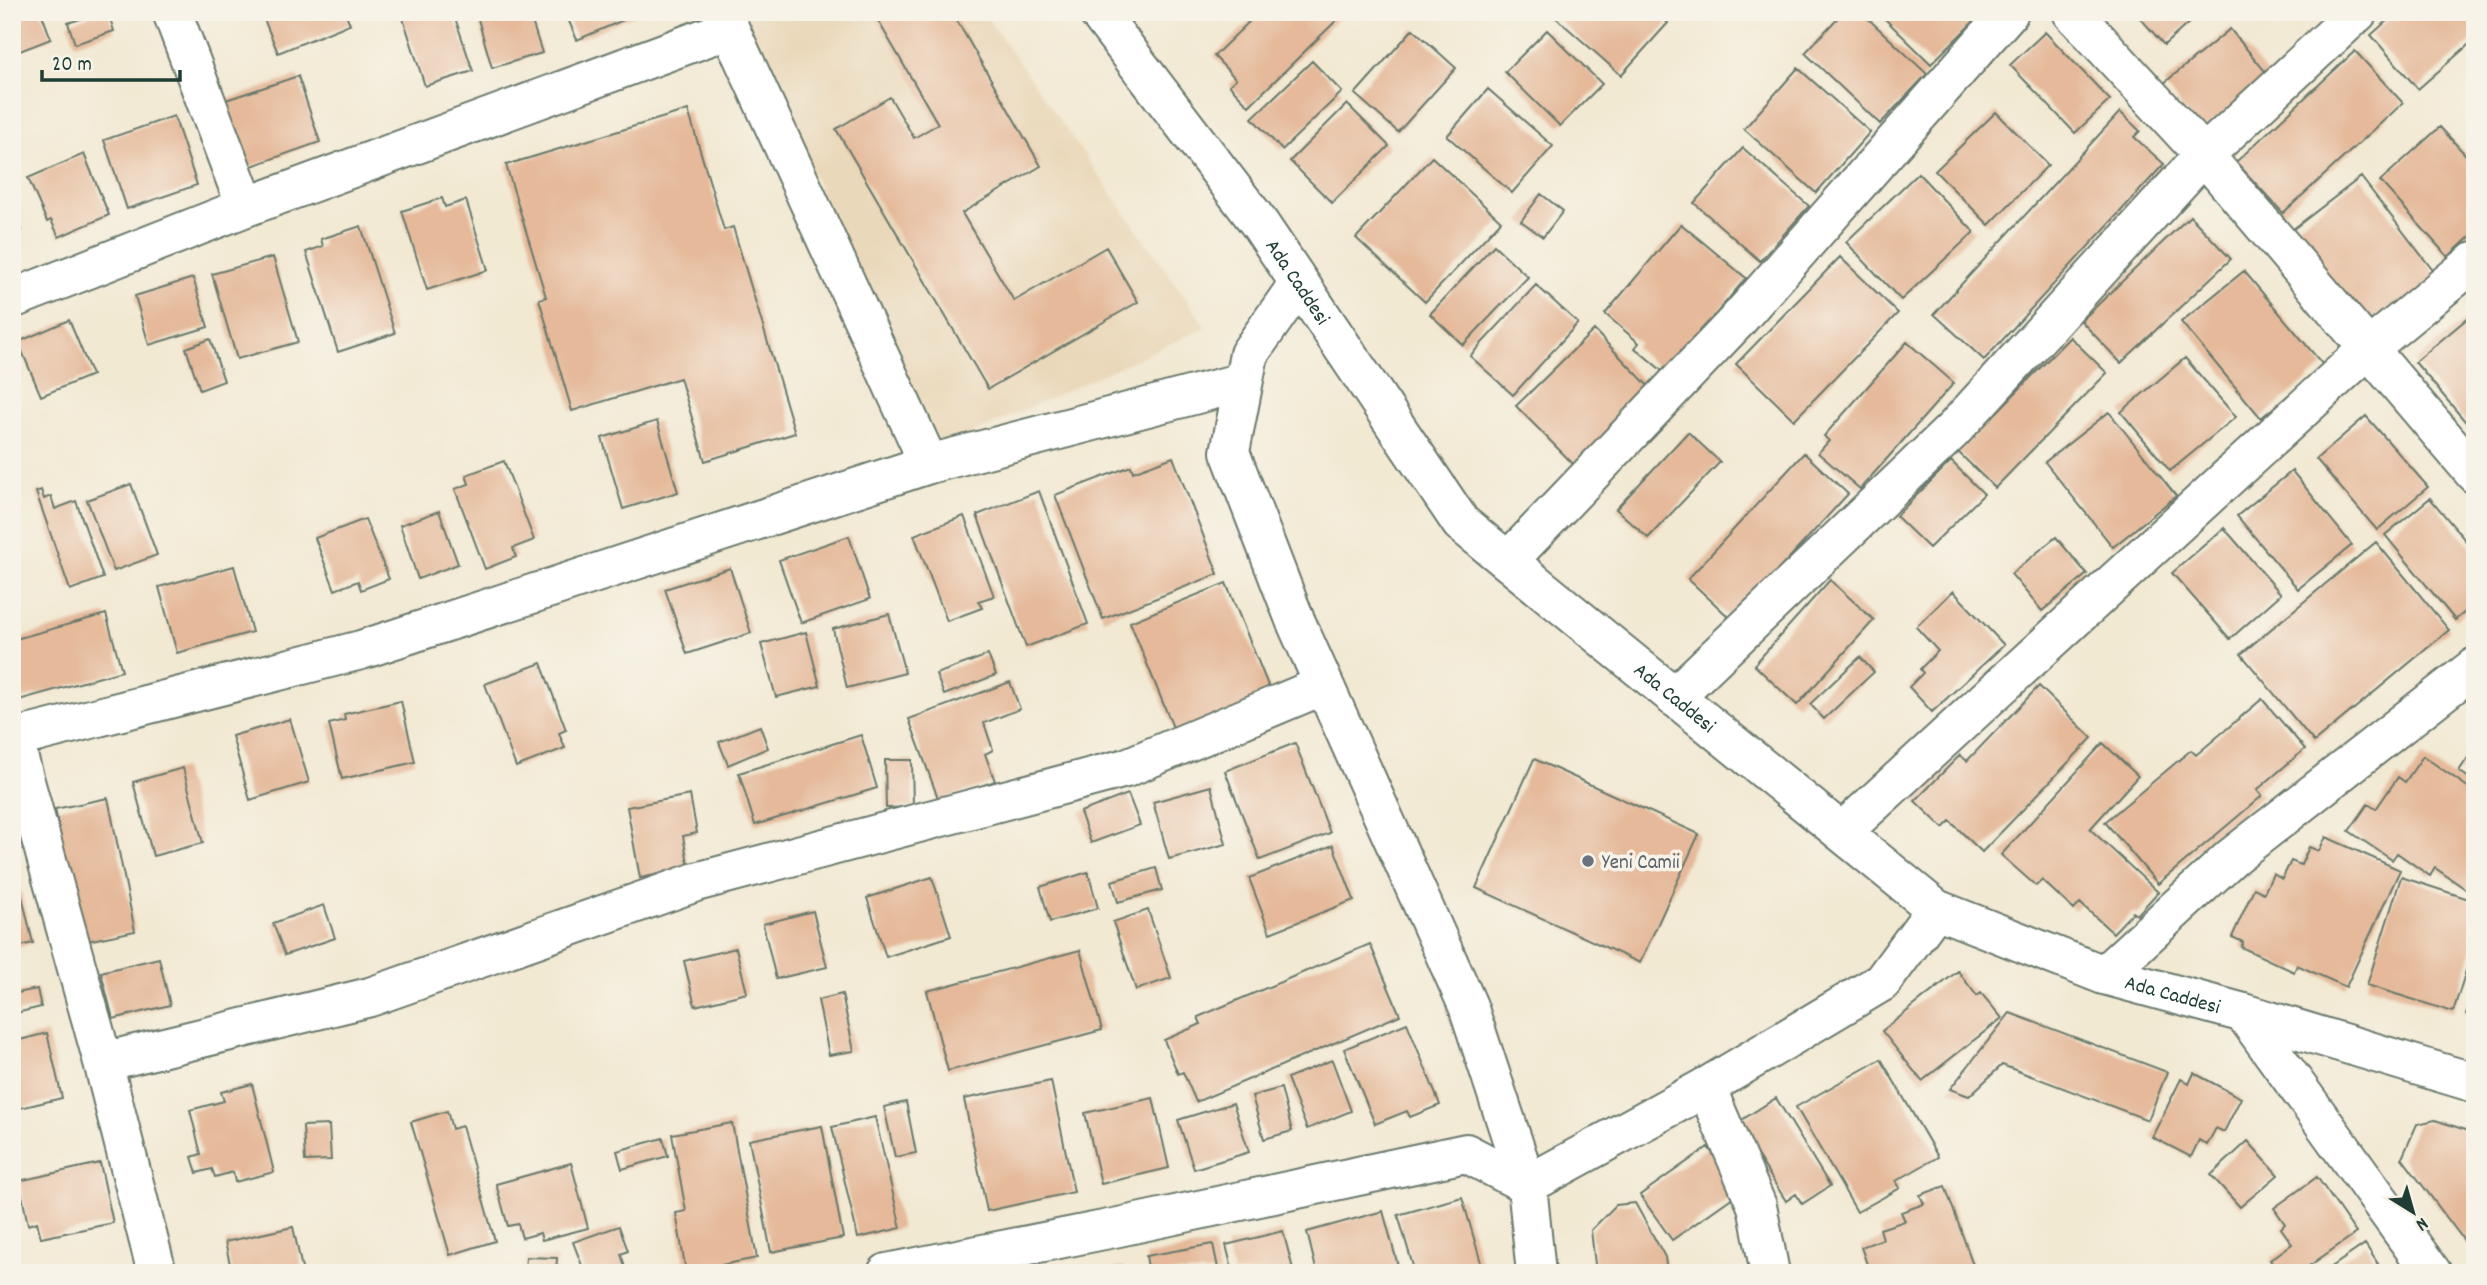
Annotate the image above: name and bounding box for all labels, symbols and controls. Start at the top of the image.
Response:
scale bar [42,38,180,82]
text: 20 m [52,51,92,81]
street label: Ada Caddesi [1256,234,1336,332]
street label: Ada Caddesi [1626,657,1721,742]
place label: Yeni Camii [1602,849,1680,879]
marker: Yeni Camii [1580,853,1596,869]
street label: Ada Caddesi [2121,969,2223,1024]
north arrow [2378,1176,2448,1246]
text: N [2409,1209,2433,1236]

